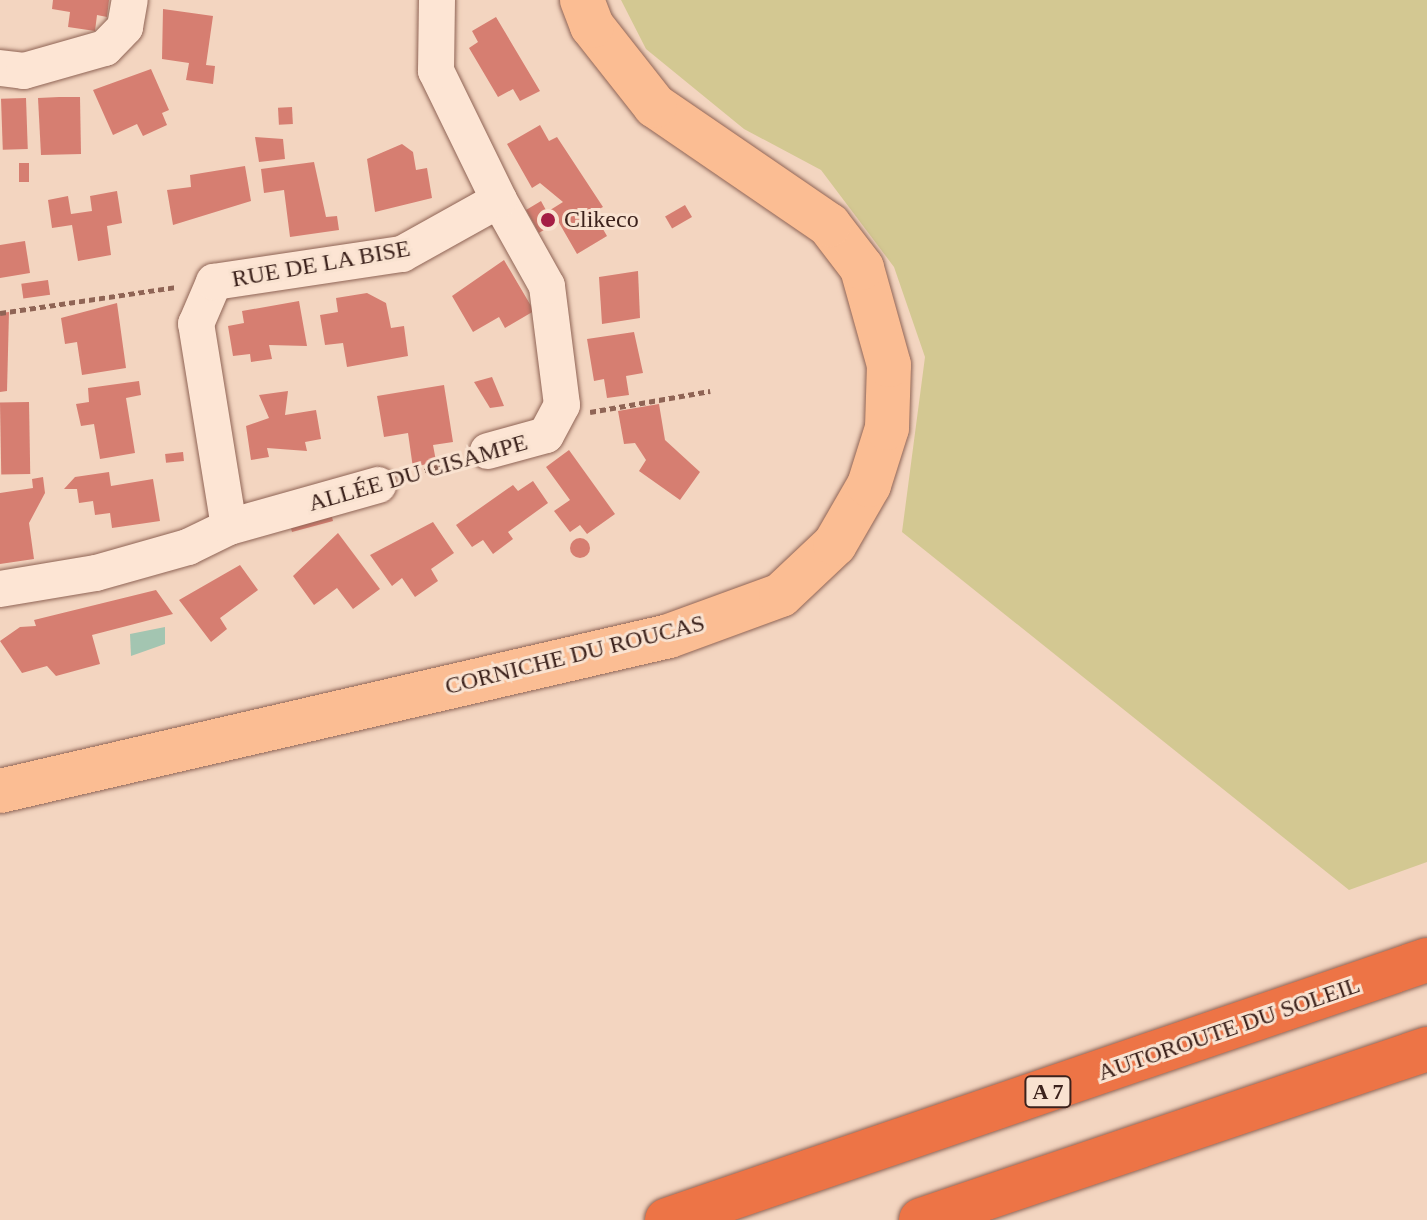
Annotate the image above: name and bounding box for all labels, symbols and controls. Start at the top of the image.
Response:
place label: Clikeco [564,206,639,234]
marker: Clikeco [539,211,557,229]
street label: RUE DE LA BISE [229,234,413,294]
street label: ALLÉE DU CISAMPE [305,428,531,518]
street label: CORNICHE DU ROUCAS [442,609,708,701]
street label: AUTOROUTE DU SOLEIL [1094,971,1364,1087]
road number: A 7 [1022,1074,1074,1110]

